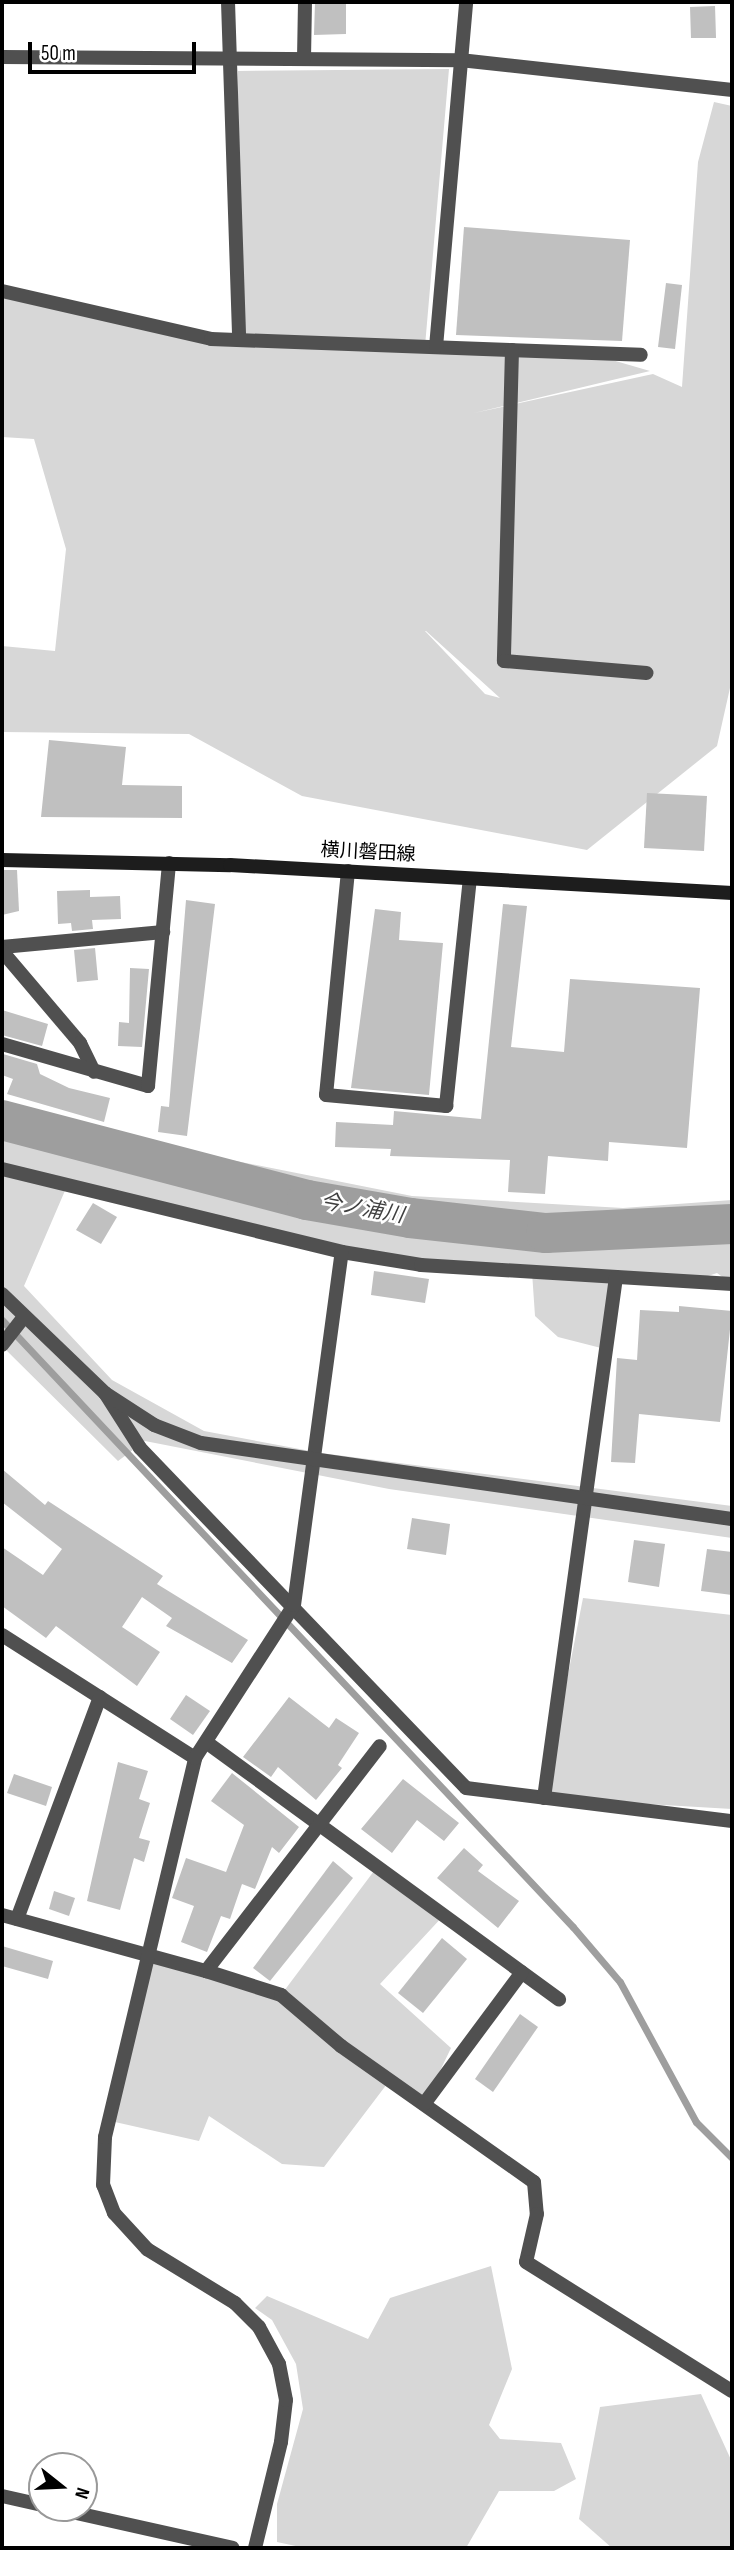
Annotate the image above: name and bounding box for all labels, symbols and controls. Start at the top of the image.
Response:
scale bar [32,28,200,72]
text: 50 m [41,41,76,66]
street label: 横川磐田線 [320,839,416,867]
water label: 今ノ浦川 [318,1189,406,1229]
north arrow [28,2452,98,2522]
text: N [69,2485,94,2501]

